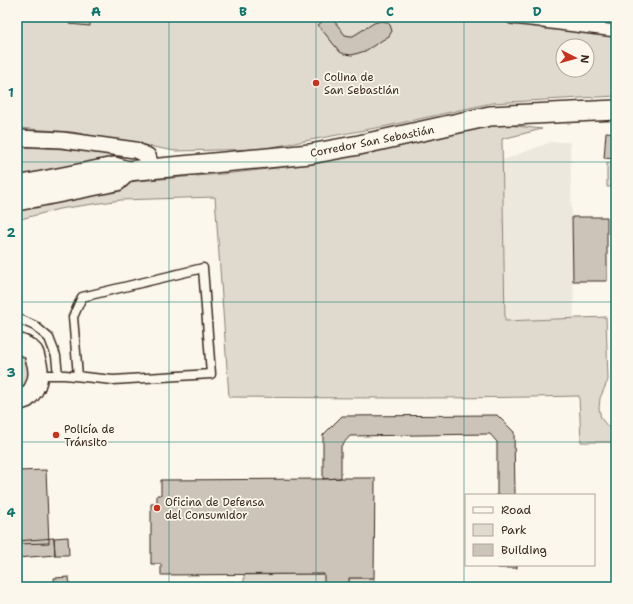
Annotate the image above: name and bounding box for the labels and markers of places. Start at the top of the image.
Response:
place label: Colina de San Sebastián [324,70,399,98]
marker: Colina de San Sebastián [311,78,321,88]
place label: Policía de Tránsito [64,422,115,450]
marker: Policía de Tránsito [51,430,61,440]
place label: Oficina de Defensa del Consumidor [165,495,264,523]
marker: Oficina de Defensa del Consumidor [152,503,162,513]

